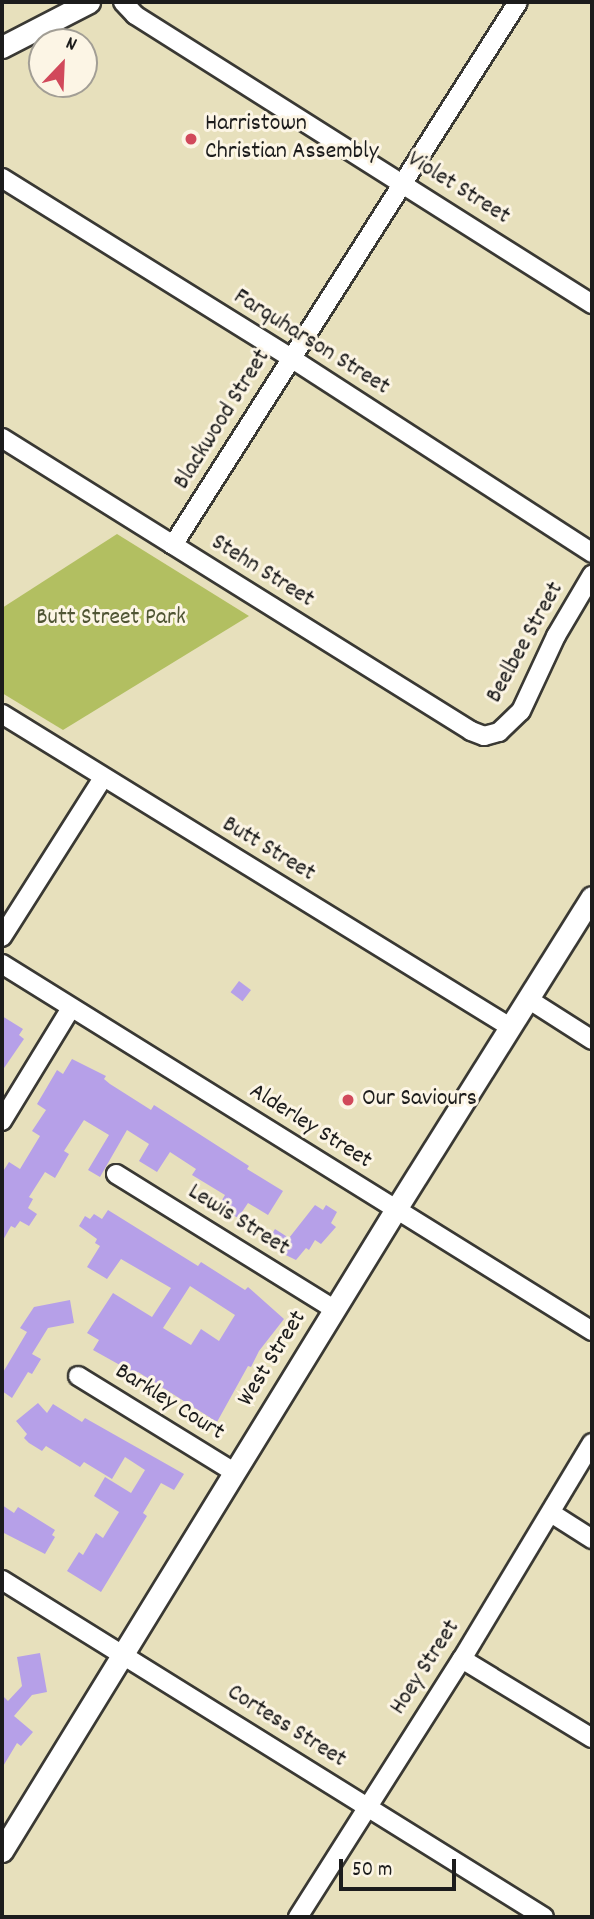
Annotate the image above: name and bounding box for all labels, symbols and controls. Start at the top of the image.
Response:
north arrow [28,28,98,98]
text: N [61,31,80,59]
place label: Harristown Christian Assembly [205,111,379,167]
marker: Harristown Christian Assembly [183,131,199,147]
street label: Violet Street [401,146,515,232]
street label: Farquharson Street [228,283,394,403]
street label: Blackwood Street [168,345,278,495]
street label: Stehn Street [205,529,319,615]
street label: Beelbee Street [481,578,571,708]
park label: Butt Street Park [36,605,186,633]
street label: Butt Street [216,811,320,889]
street label: Alderley Street [243,1078,377,1176]
place label: Our Saviours [362,1086,477,1114]
marker: Our Saviours [340,1092,356,1108]
street label: Lewis Street [182,1179,294,1263]
street label: West Street [232,1306,314,1412]
street label: Barkley Court [109,1358,229,1448]
street label: Hoey Street [385,1615,467,1721]
street label: Cortess Street [221,1679,351,1775]
scale bar [342,1846,459,1890]
text: 50 m [352,1856,392,1886]

